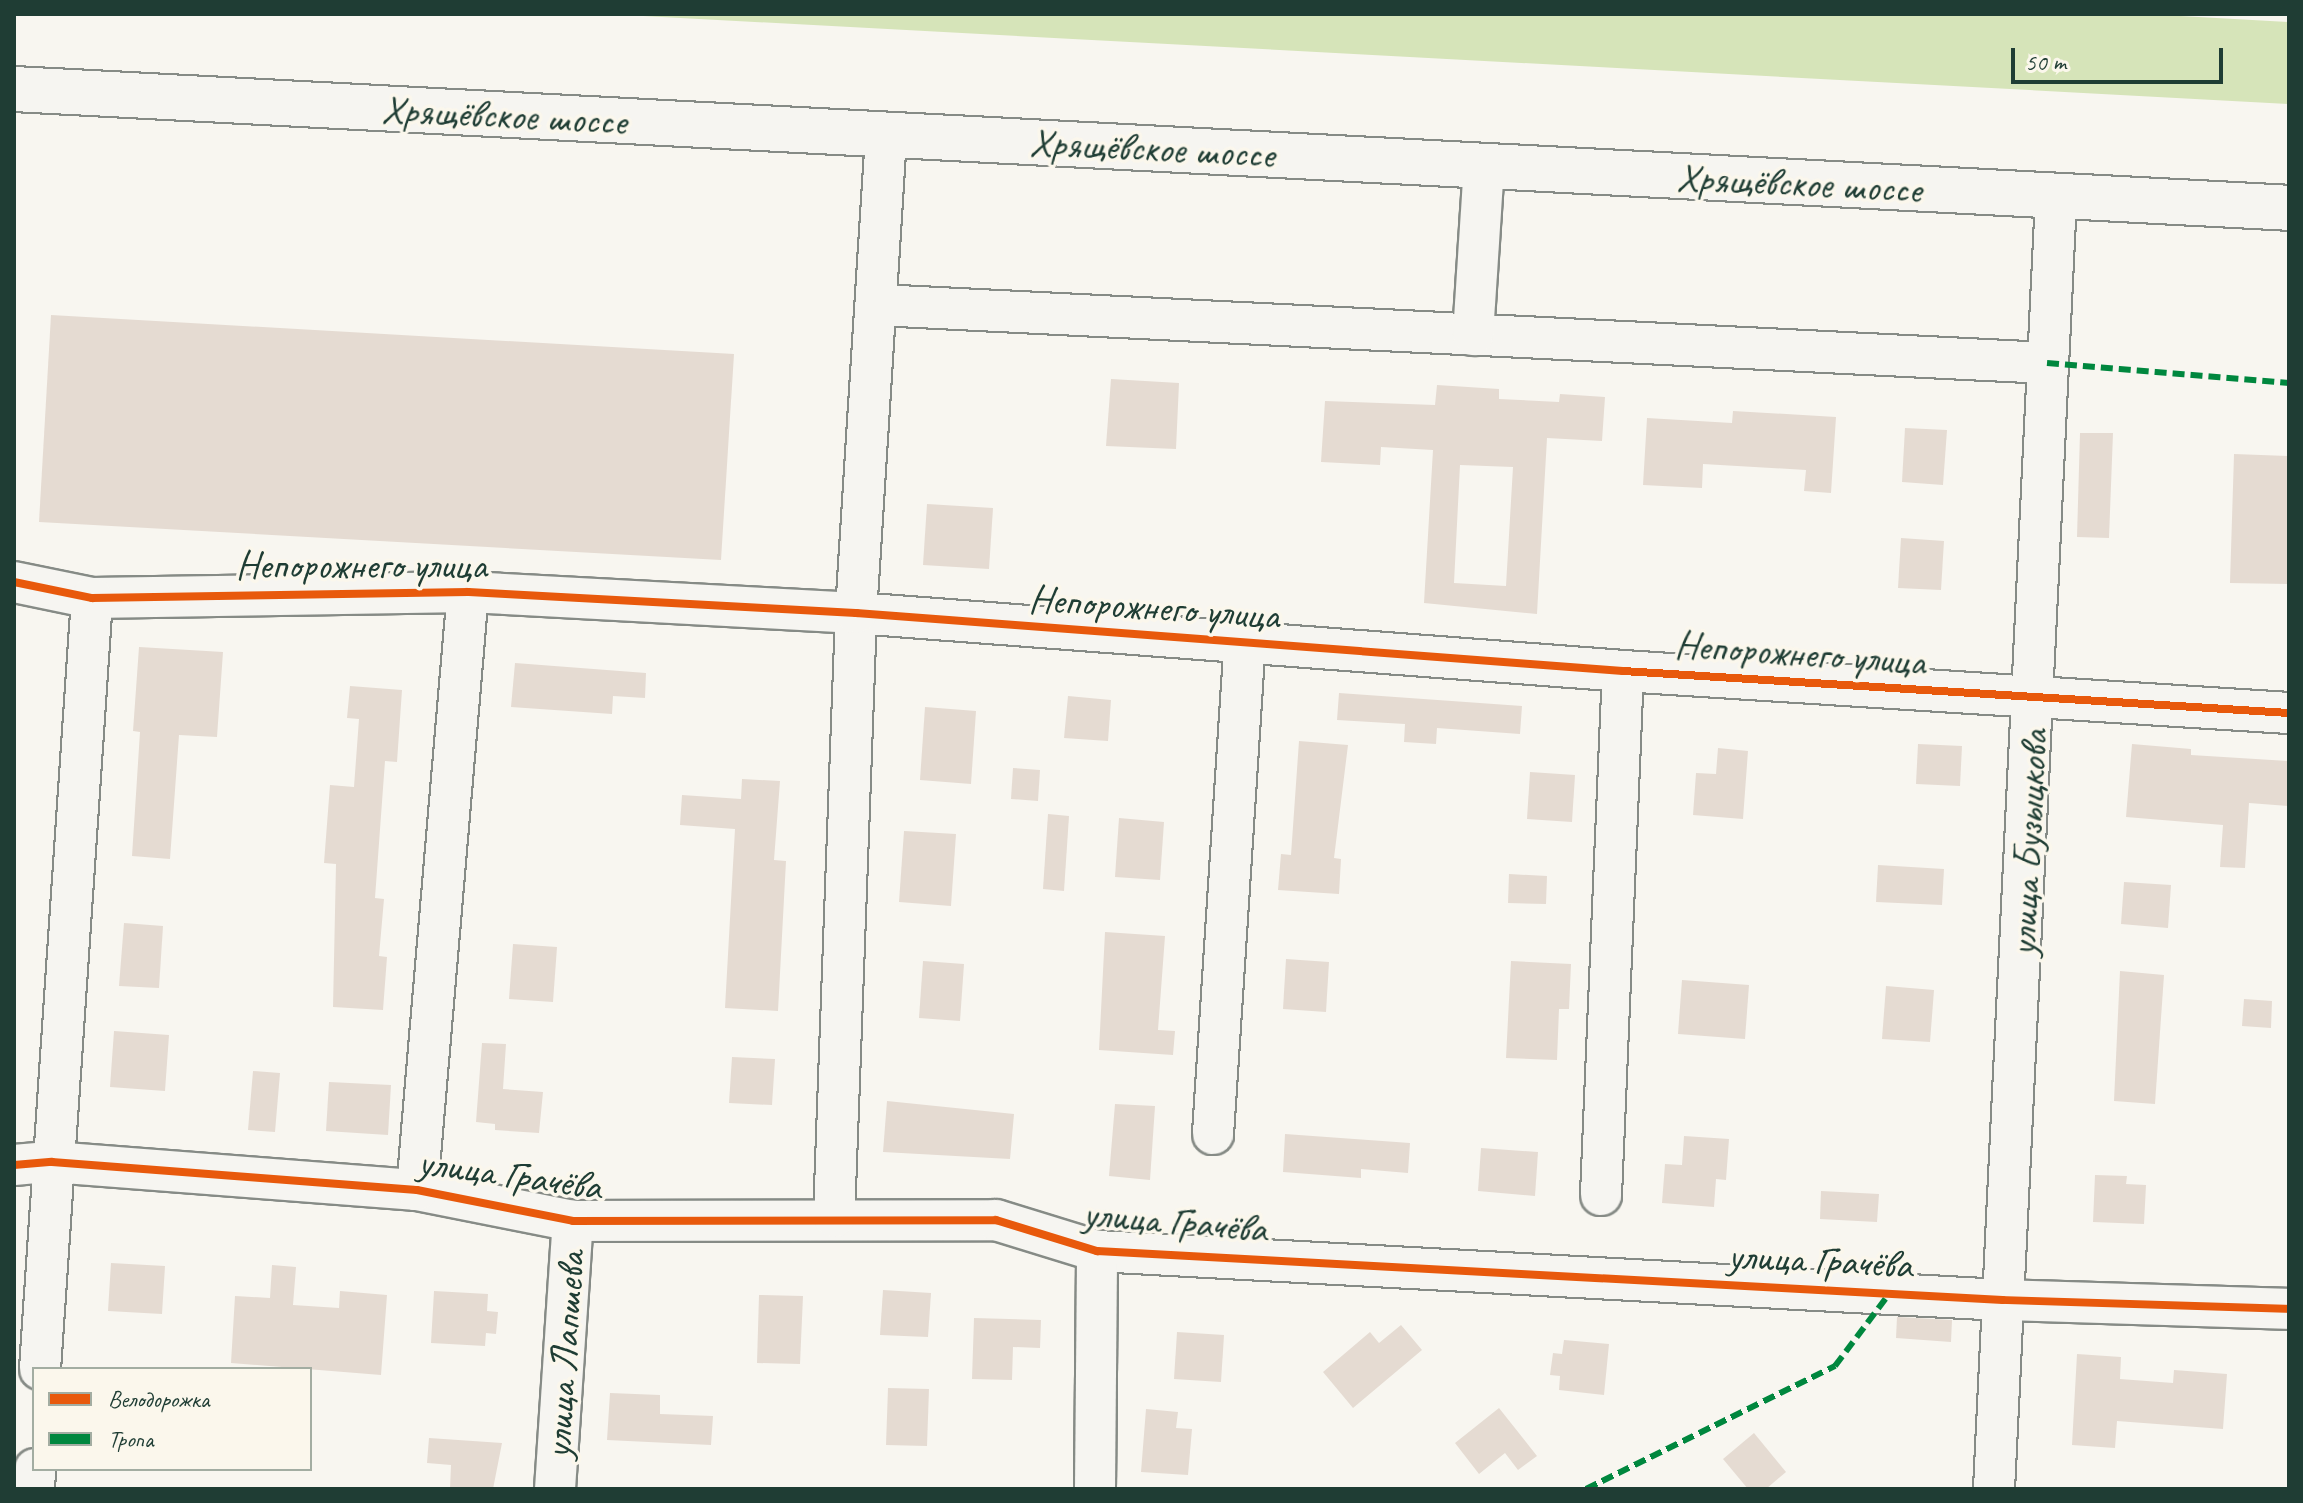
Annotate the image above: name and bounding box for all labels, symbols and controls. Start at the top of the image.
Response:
scale bar [2015,32,2227,82]
text: 50 m [2025,47,2066,77]
street label: Хрящёвское шоссе [380,85,628,145]
street label: Хрящёвское шоссе [1028,118,1276,178]
street label: Хрящёвское шоссе [1675,153,1923,213]
street label: Непорожнего улица [234,541,488,589]
street label: Непорожнего улица [1026,574,1282,640]
street label: Непорожнего улица [1672,620,1928,686]
street label: улица Бузыцкова [1998,729,2058,957]
street label: улица Грачёва [415,1137,605,1211]
street label: улица Грачёва [1080,1189,1270,1253]
street label: улица Грачёва [1726,1231,1914,1289]
street label: улица Лапшева [533,1250,595,1460]
legend [32,1367,312,1471]
text: Велодорожка [108,1384,209,1414]
text: Тропа [108,1424,153,1454]

